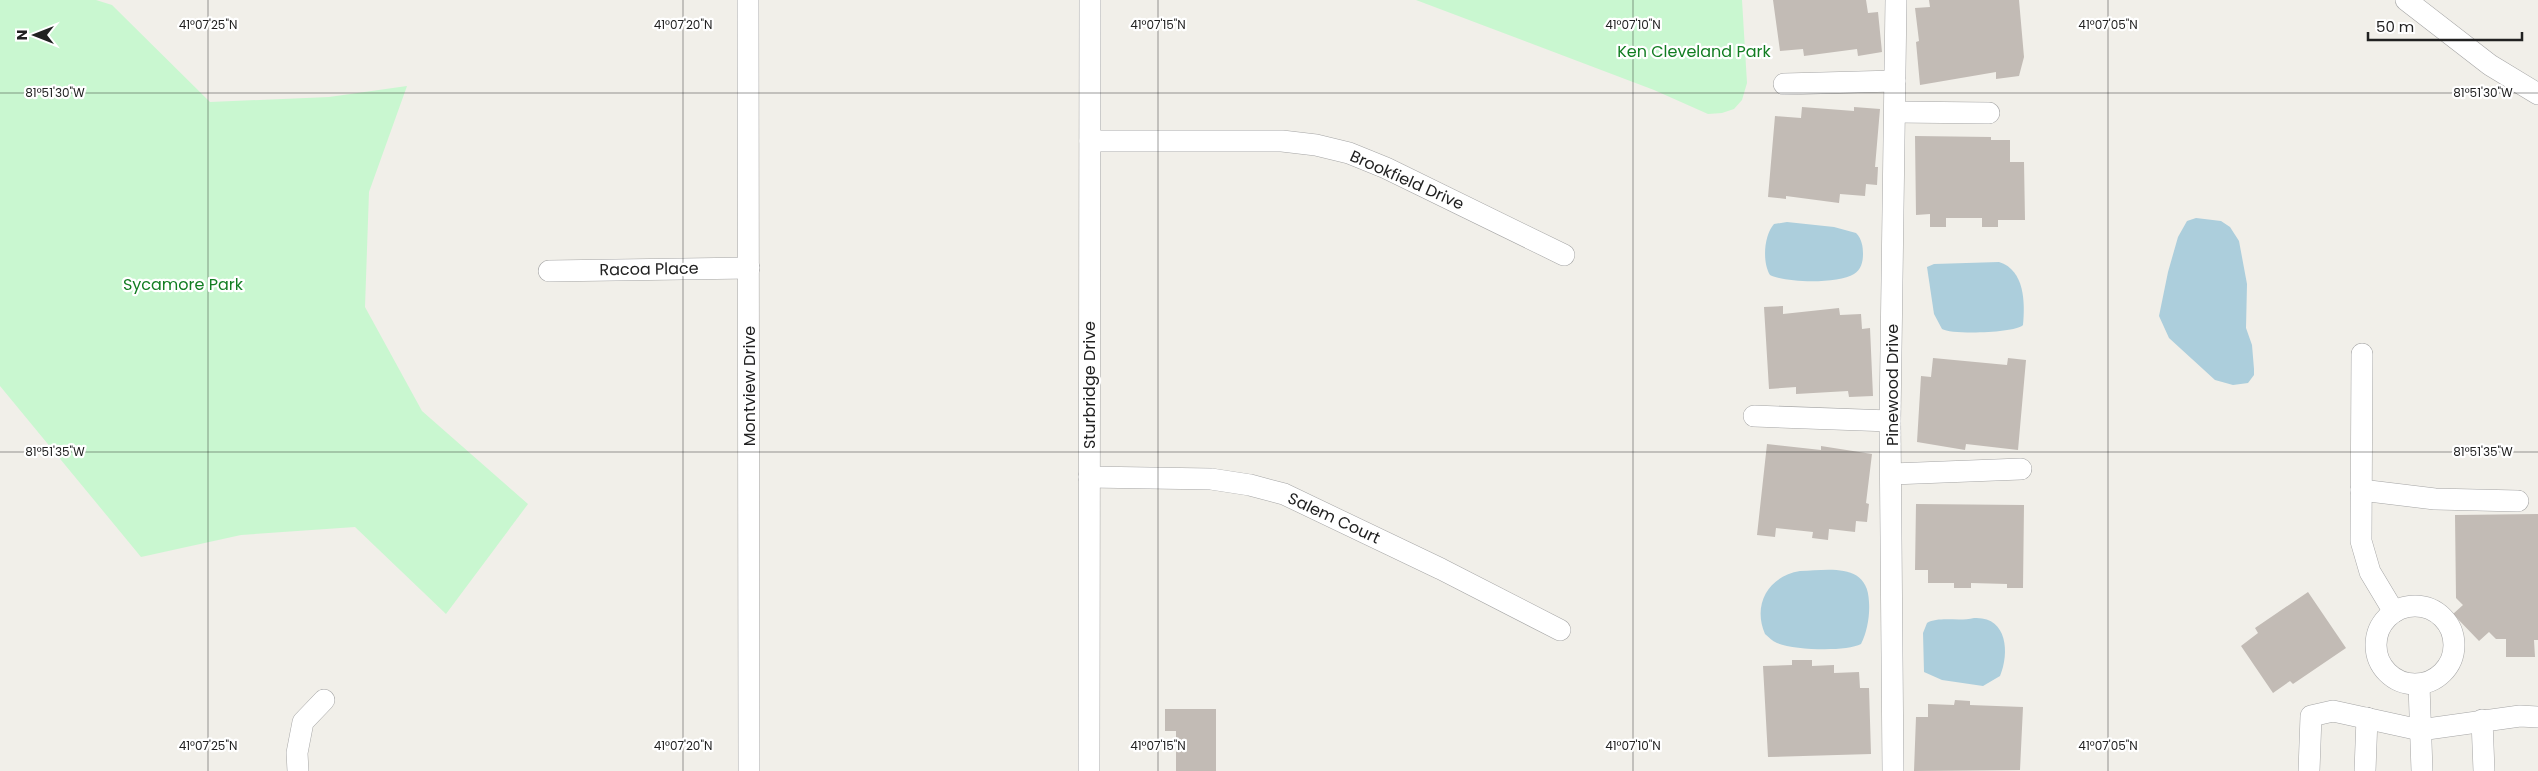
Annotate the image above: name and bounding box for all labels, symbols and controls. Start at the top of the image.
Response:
north arrow [10,10,60,60]
scale bar [2368,10,2522,42]
text: 41°07'25"N [179,16,237,33]
text: 41°07'20"N [654,16,712,33]
text: 41°07'15"N [1130,16,1186,33]
text: 41°07'10"N [1605,16,1661,33]
text: 41°07'05"N [2078,16,2138,33]
text: 50 m [2376,16,2414,37]
text: N [12,30,32,40]
park label: Ken Cleveland Park [1617,40,1771,63]
text: 81°51'30"W [25,84,85,101]
text: 81°51'30"W [2453,84,2513,101]
street label: Brookfield Drive [1346,145,1468,215]
street label: Racoa Place [599,257,699,281]
park label: Sycamore Park [123,273,244,296]
street label: Sturbridge Drive [1078,321,1101,449]
street label: Pinewood Drive [1881,324,1904,446]
street label: Montview Drive [738,326,761,446]
text: 81°51'35"W [25,443,85,460]
text: 81°51'35"W [2453,443,2513,460]
street label: Salem Court [1284,487,1384,550]
text: 41°07'25"N [179,737,237,754]
text: 41°07'20"N [654,737,712,754]
text: 41°07'15"N [1130,737,1186,754]
text: 41°07'10"N [1605,737,1661,754]
text: 41°07'05"N [2078,737,2138,754]

